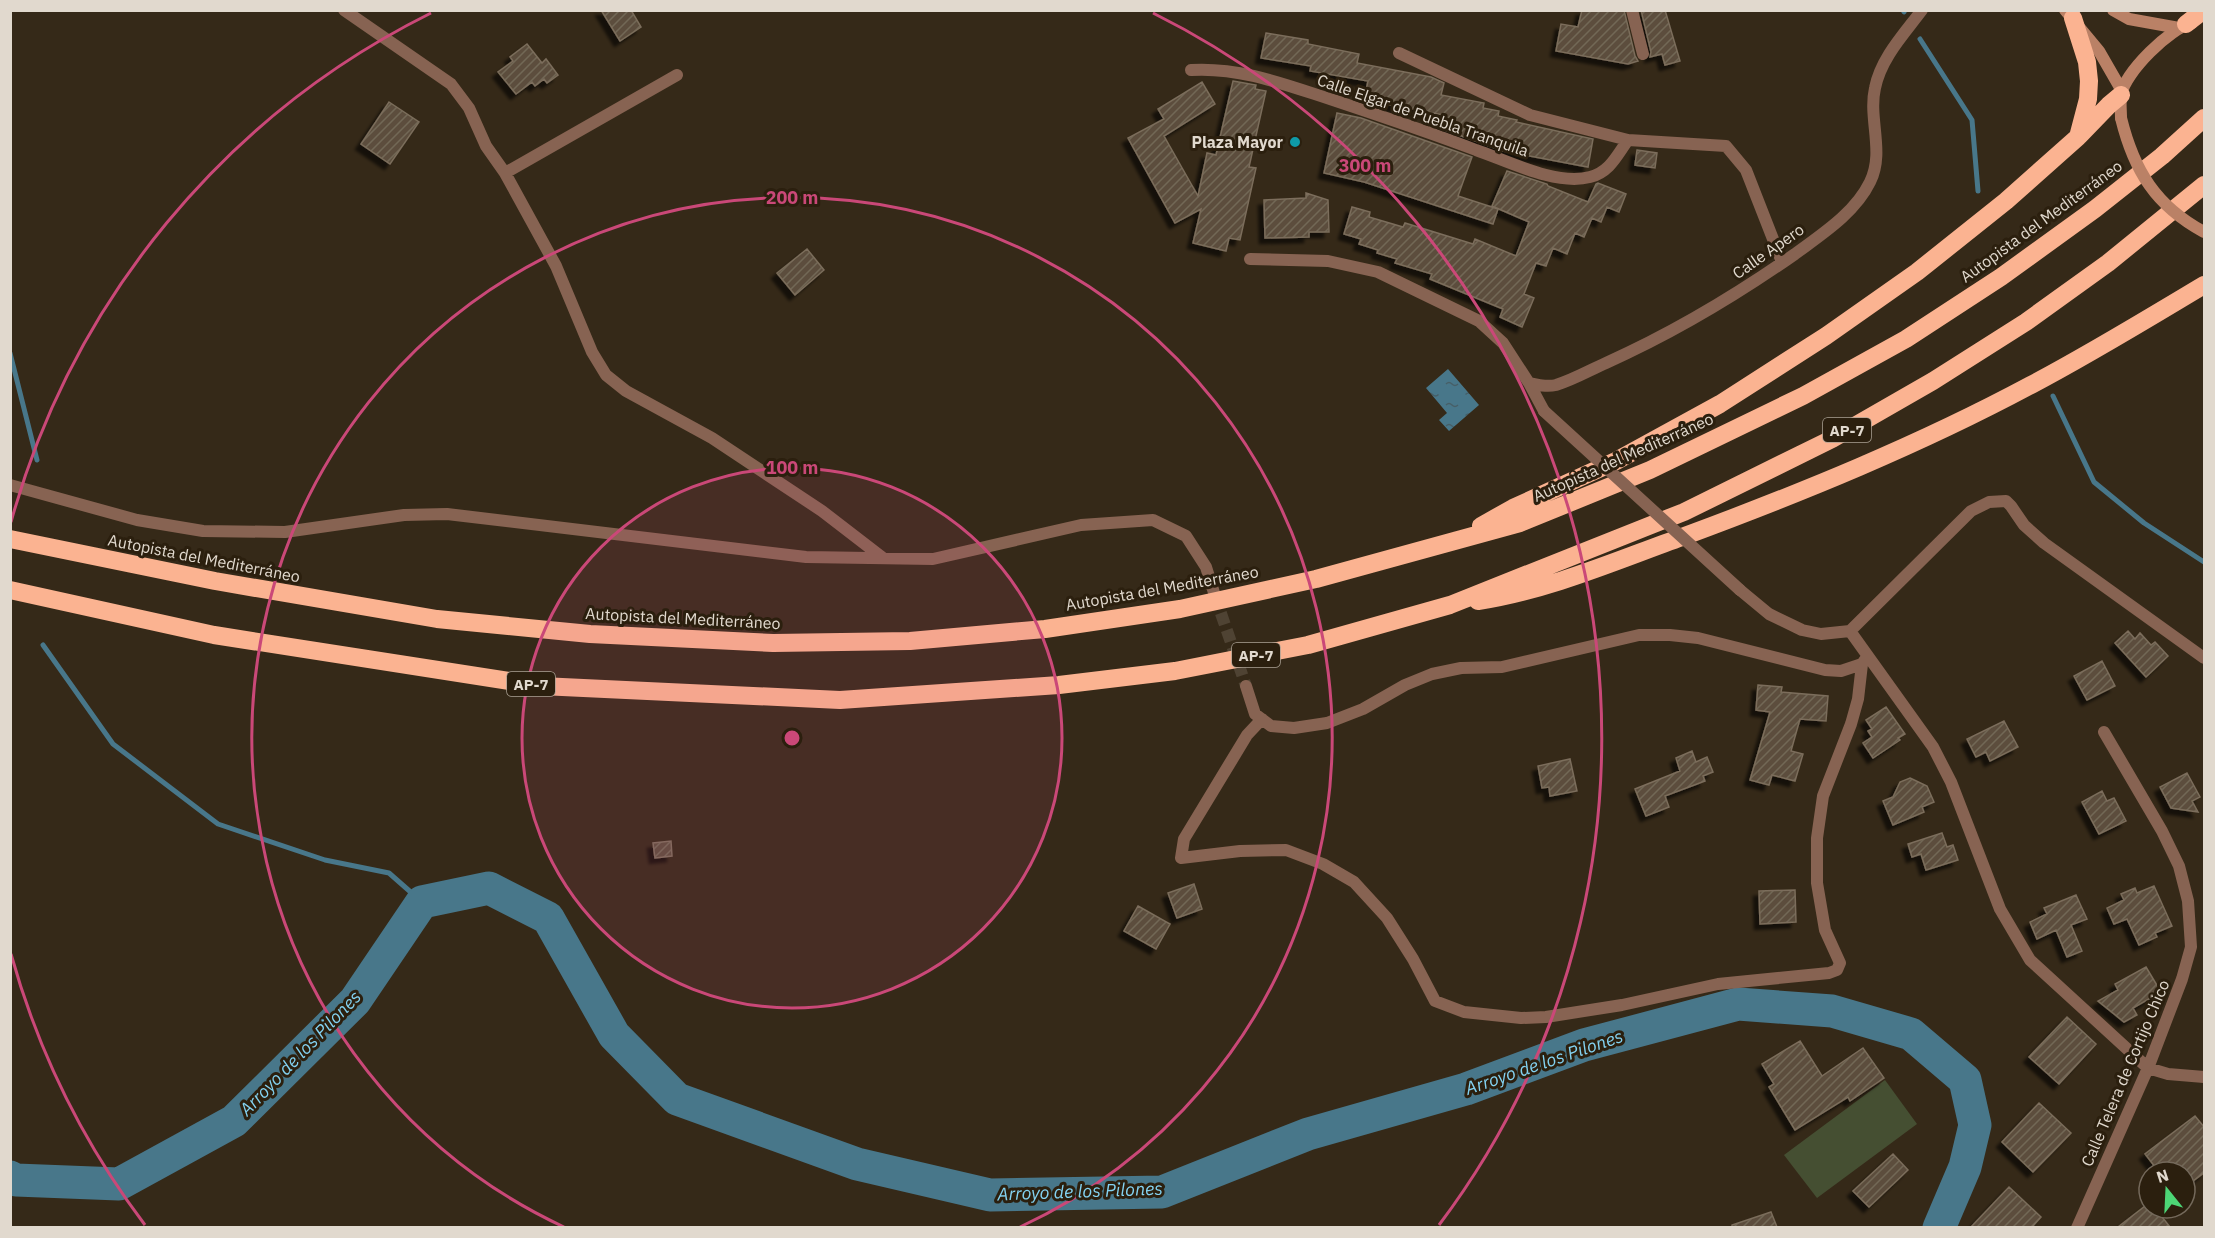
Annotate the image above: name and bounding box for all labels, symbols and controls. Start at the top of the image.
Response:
street label: Calle Elgar de Puebla Tranquila [1315,69,1532,161]
place label: Plaza Mayor [1191,132,1284,152]
marker: Plaza Mayor [1288,135,1302,149]
text: 300 m [1339,154,1391,177]
street label: Autopista del Mediterráneo [1956,155,2126,287]
text: 200 m [766,186,818,209]
street label: Calle Apero [1728,219,1808,283]
street label: Autopista del Mediterráneo [1530,408,1716,506]
road number: AP-7 [1823,418,1871,442]
text: 100 m [766,456,818,479]
street label: Autopista del Mediterráneo [106,530,302,586]
street label: Autopista del Mediterráneo [1064,561,1260,615]
street label: Autopista del Mediterráneo [585,603,781,633]
road number: AP-7 [1232,643,1280,667]
road number: AP-7 [507,672,555,696]
centre of rings [782,728,802,748]
street label: Calle Telera de Cortijo Chico [2077,977,2173,1169]
water label: Arroyo de los Pilones [234,985,366,1121]
water label: Arroyo de los Pilones [1461,1024,1626,1100]
north arrow [2137,1160,2197,1220]
text: N [2154,1164,2171,1187]
water label: Arroyo de los Pilones [996,1177,1163,1205]

